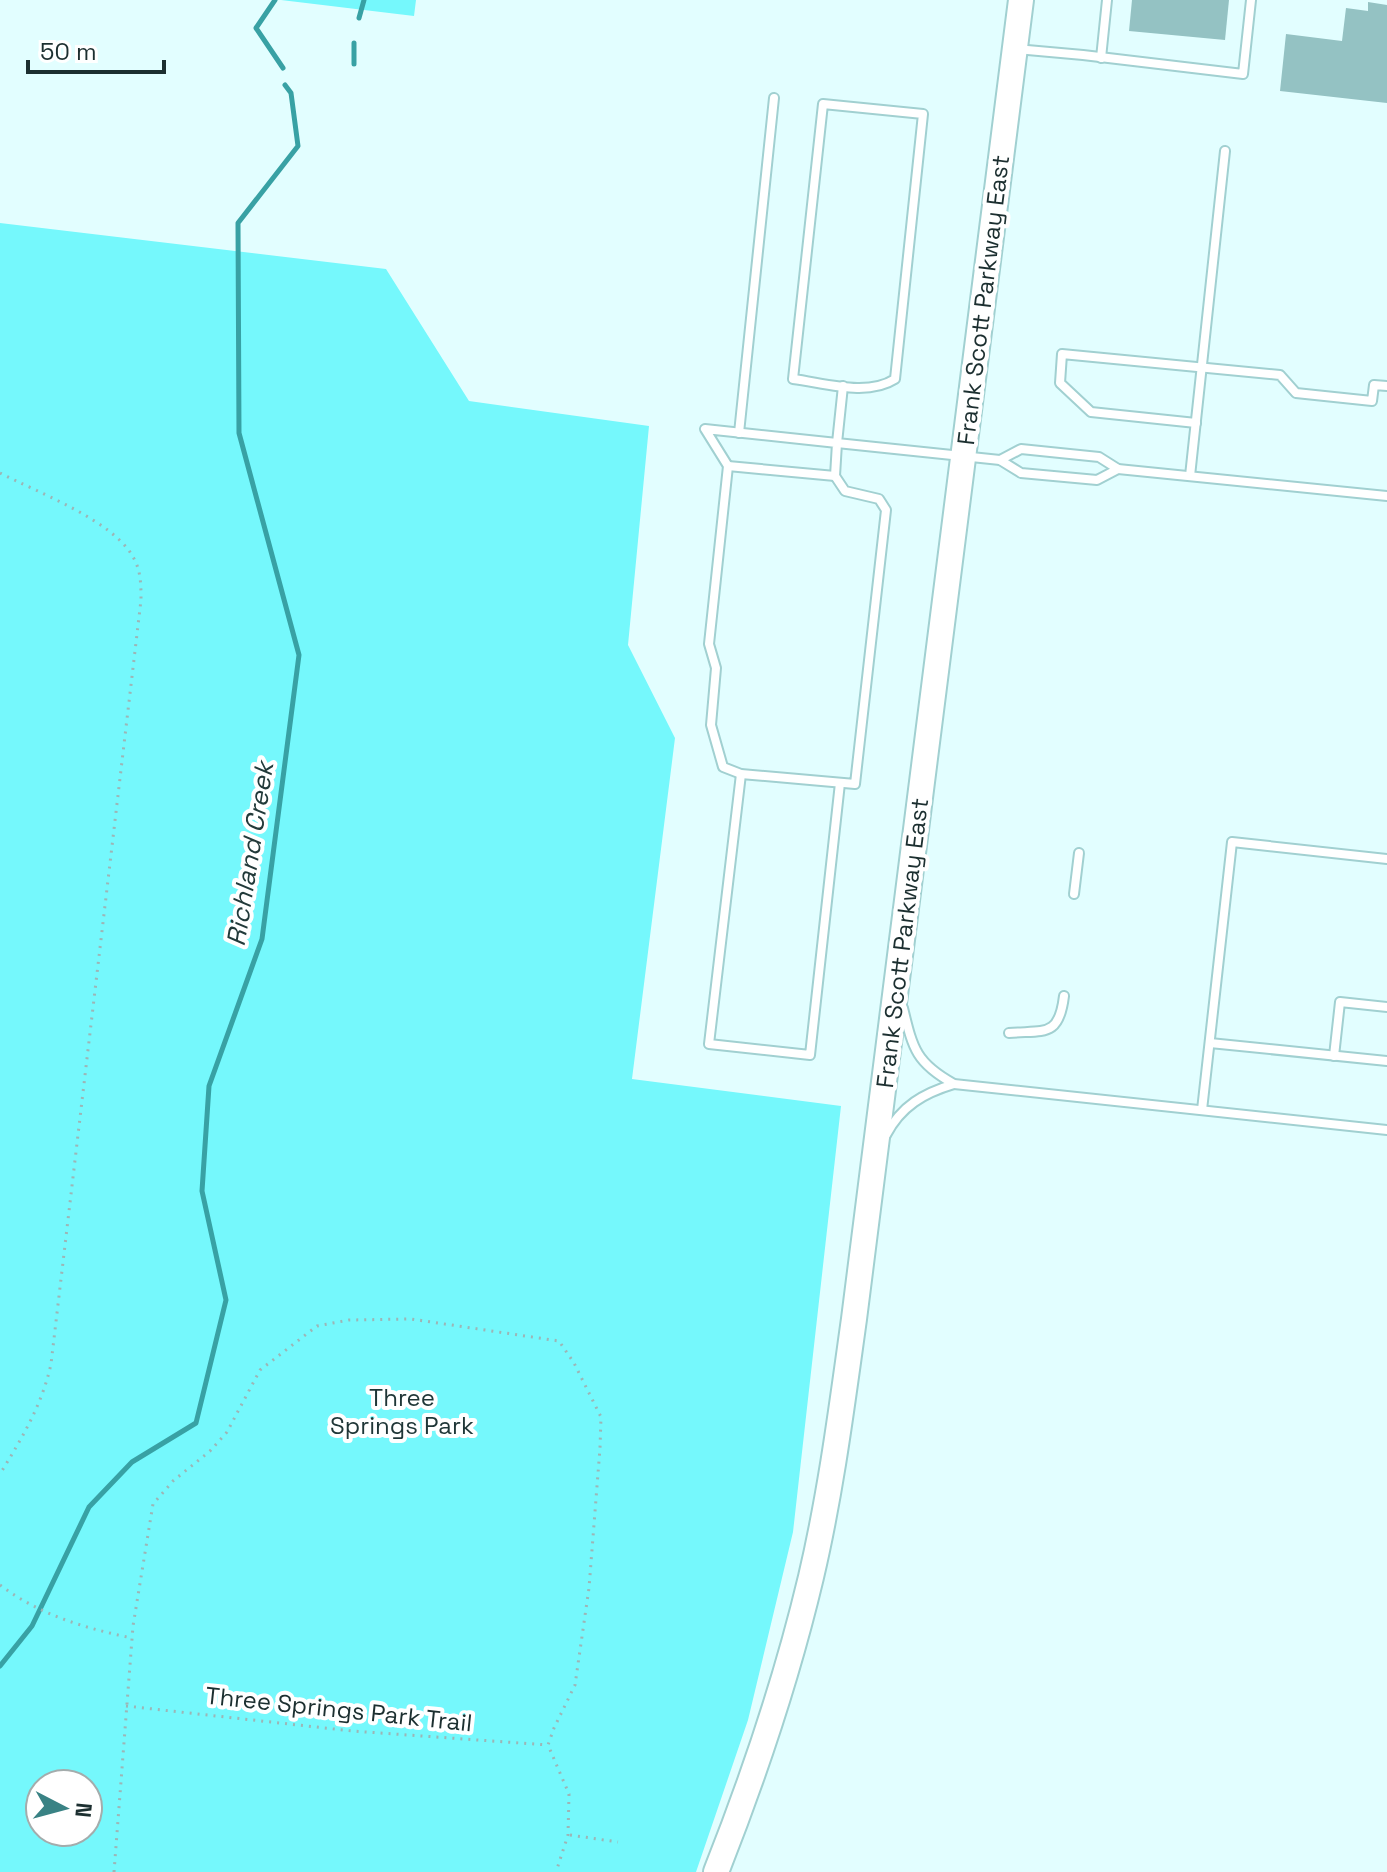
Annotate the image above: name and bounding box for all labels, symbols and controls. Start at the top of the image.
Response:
scale bar [28,24,164,74]
text: 50 m [40,36,97,67]
street label: Frank Scott Parkway East [950,153,1016,447]
water label: Richland Creek [219,757,282,948]
street label: Frank Scott Parkway East [869,796,935,1090]
park label: Three Springs Park [330,1382,474,1441]
street label: Three Springs Park Trail [204,1680,474,1738]
north arrow [24,1768,104,1848]
text: N [69,1801,99,1819]

